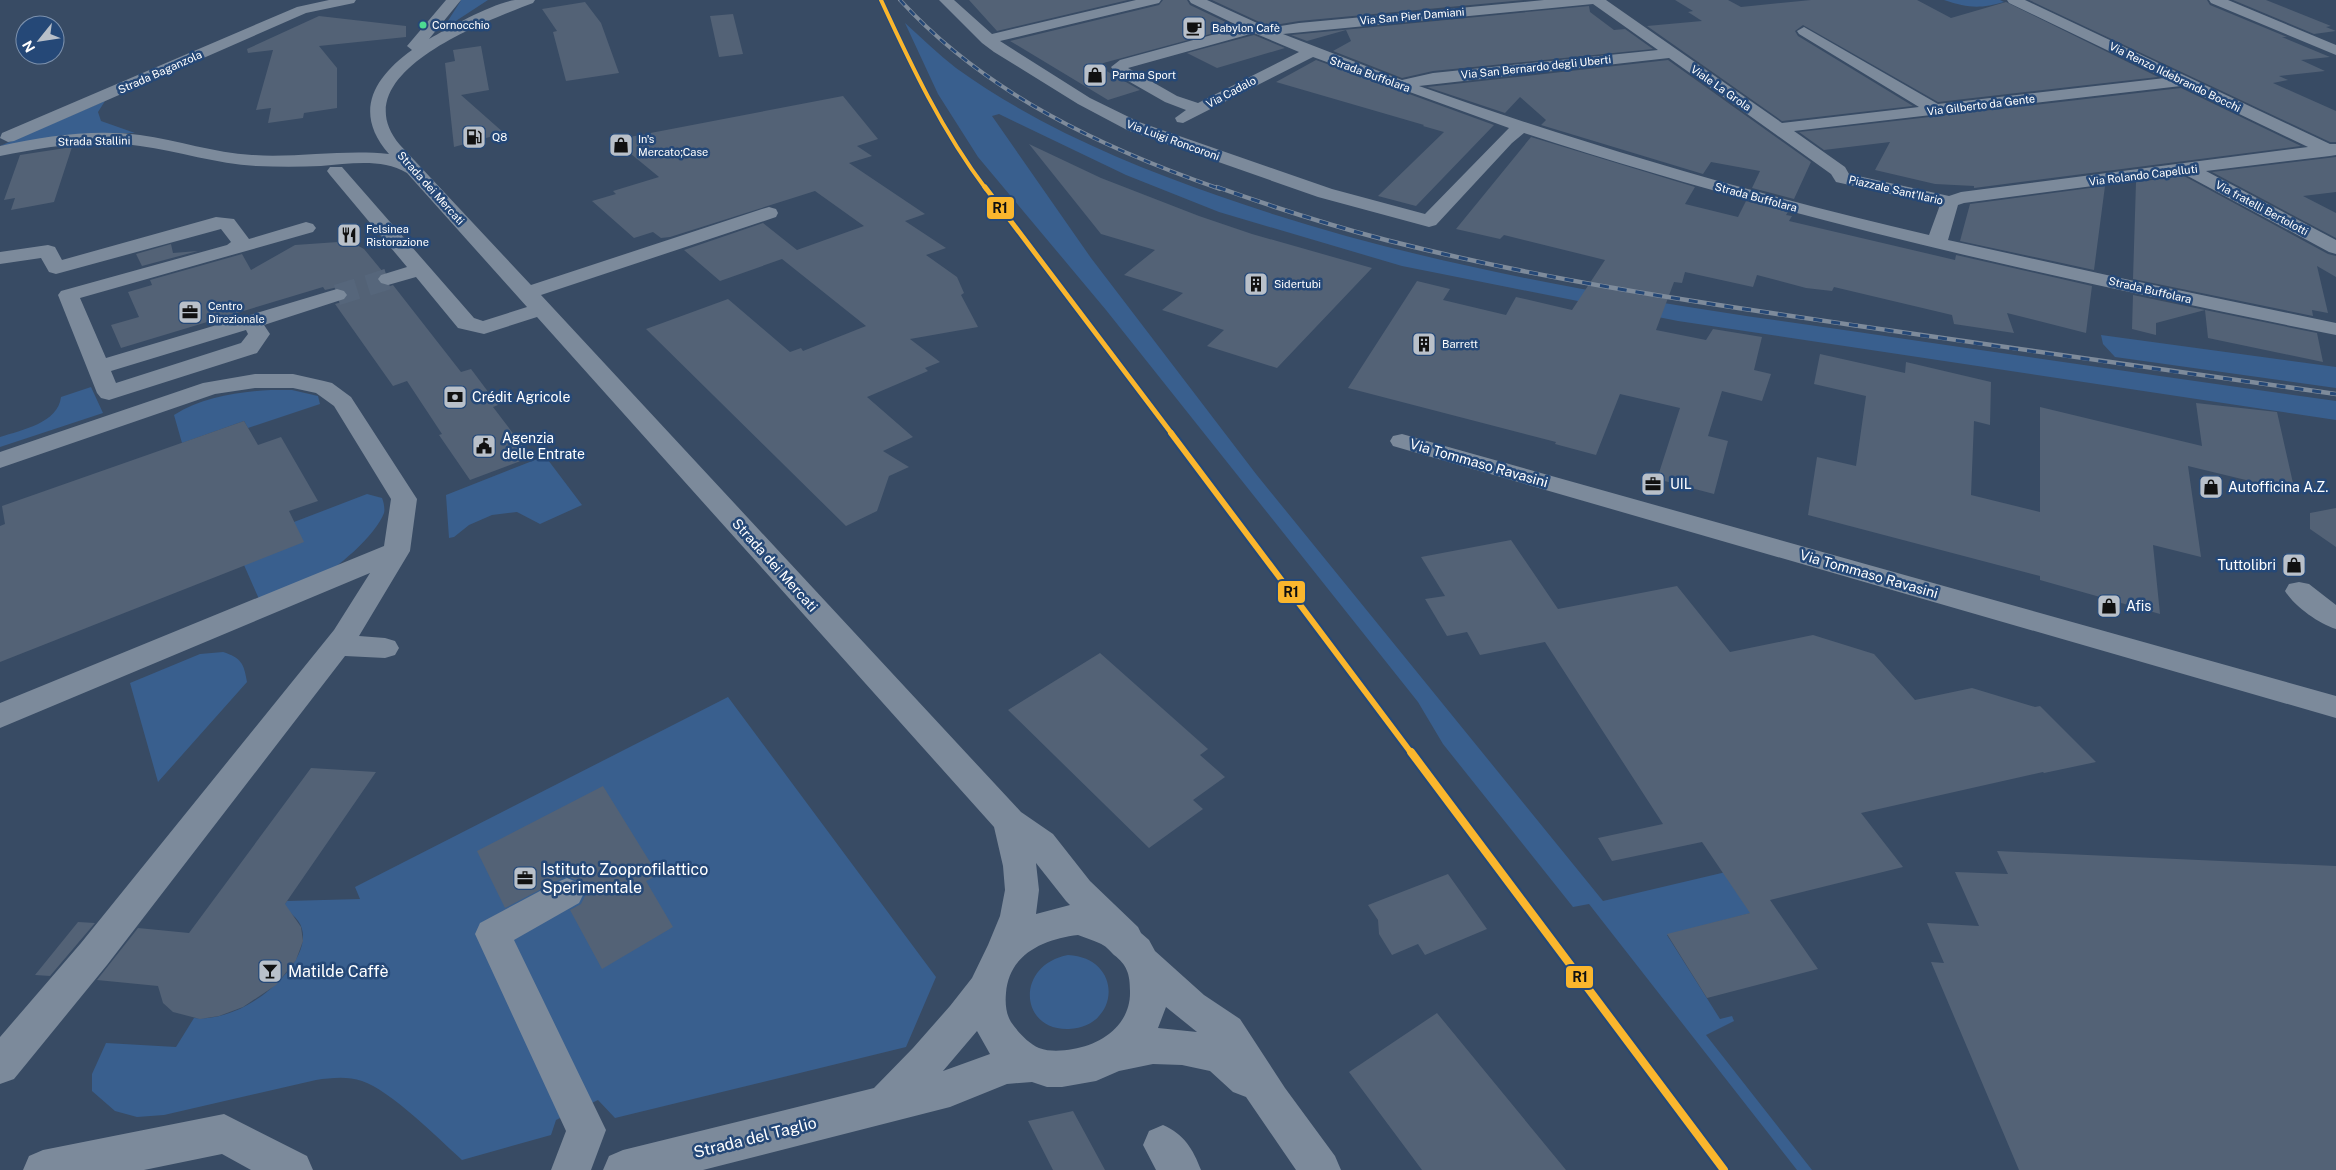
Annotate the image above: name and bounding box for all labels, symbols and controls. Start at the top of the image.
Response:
street label: Via San Pier Damiani [1359,5,1465,27]
north arrow [15,15,65,65]
cafe icon: Babylon Cafè [1181,15,1207,41]
place label: Cornocchio [432,19,490,31]
marker: Cornocchio [418,20,428,30]
place label: Babylon Cafè [1212,22,1280,34]
text: N [19,38,38,55]
street label: Via Renzo Ildebrando Bocchi [2107,40,2243,114]
street label: Strada Baganzola [116,48,204,96]
street label: Via San Bernardo degli Uberti [1460,53,1612,81]
street label: Strada Buffolara [1328,54,1412,94]
shop icon: Parma Sport [1082,62,1108,88]
street label: Viale La Grola [1689,63,1753,113]
place label: Parma Sport [1112,69,1176,81]
street label: Via Cadalo [1204,74,1258,110]
street label: Via Gilberto da Gente [1926,92,2036,118]
street label: Via Luigi Roncoroni [1125,118,1221,162]
fuel station icon: Q8 [461,124,487,150]
place label: Q8 [492,131,507,143]
shop icon: In's Mercato;Case [608,132,634,158]
place label: In's Mercato;Case [638,133,708,158]
street label: Strada Stallini [58,134,130,148]
street label: Strada dei Mercati [395,149,467,227]
street label: Via Rolando Capelluti [2088,162,2198,188]
street label: Piazzale Sant'Ilario [1848,173,1944,207]
street label: Via fratelli Bertolotti [2214,178,2310,238]
street label: Strada Buffolara [1713,180,1799,214]
line badge: R1 [986,196,1015,220]
text: R1 [992,200,1008,216]
restaurant icon: Felsinea Ristorazione [336,222,362,248]
place label: Felsinea Ristorazione [366,223,429,248]
building icon: Sidertubi [1243,271,1269,297]
street label: Strada Buffolara [2107,275,2193,305]
place label: Sidertubi [1274,278,1321,290]
office icon: Centro Direzionale [177,299,203,325]
place label: Centro Direzionale [208,300,265,325]
building icon: Barrett [1411,331,1437,357]
place label: Barrett [1442,338,1478,350]
bank icon: Crédit Agricole [442,384,468,410]
place label: Crédit Agricole [472,389,570,405]
place label: Agenzia delle Entrate [502,430,585,462]
public building icon: Agenzia delle Entrate [471,433,497,459]
street label: Via Tommaso Ravasini [1408,436,1550,490]
office icon: UIL [1640,471,1666,497]
shop icon: Autofficina A.Z. [2198,474,2224,500]
place label: UIL [1670,476,1692,492]
place label: Autofficina A.Z. [2228,479,2328,495]
street label: Strada dei Mercati [729,515,821,615]
street label: Via Tommaso Ravasini [1798,547,1940,601]
shop icon: Tuttolibri [2281,552,2307,578]
place label: Tuttolibri [2217,557,2276,573]
line badge: R1 [1277,580,1306,604]
text: R1 [1283,584,1299,600]
shop icon: Afis [2096,593,2122,619]
place label: Afis [2126,598,2151,614]
place label: Istituto Zooprofilattico Sperimentale [542,860,708,897]
office icon: Istituto Zooprofilattico Sperimentale [512,865,538,891]
bar icon: Matilde Caffè [257,958,283,984]
place label: Matilde Caffè [288,962,388,981]
line badge: R1 [1565,965,1594,989]
text: R1 [1572,969,1588,985]
street label: Strada del Taglio [692,1113,819,1162]

